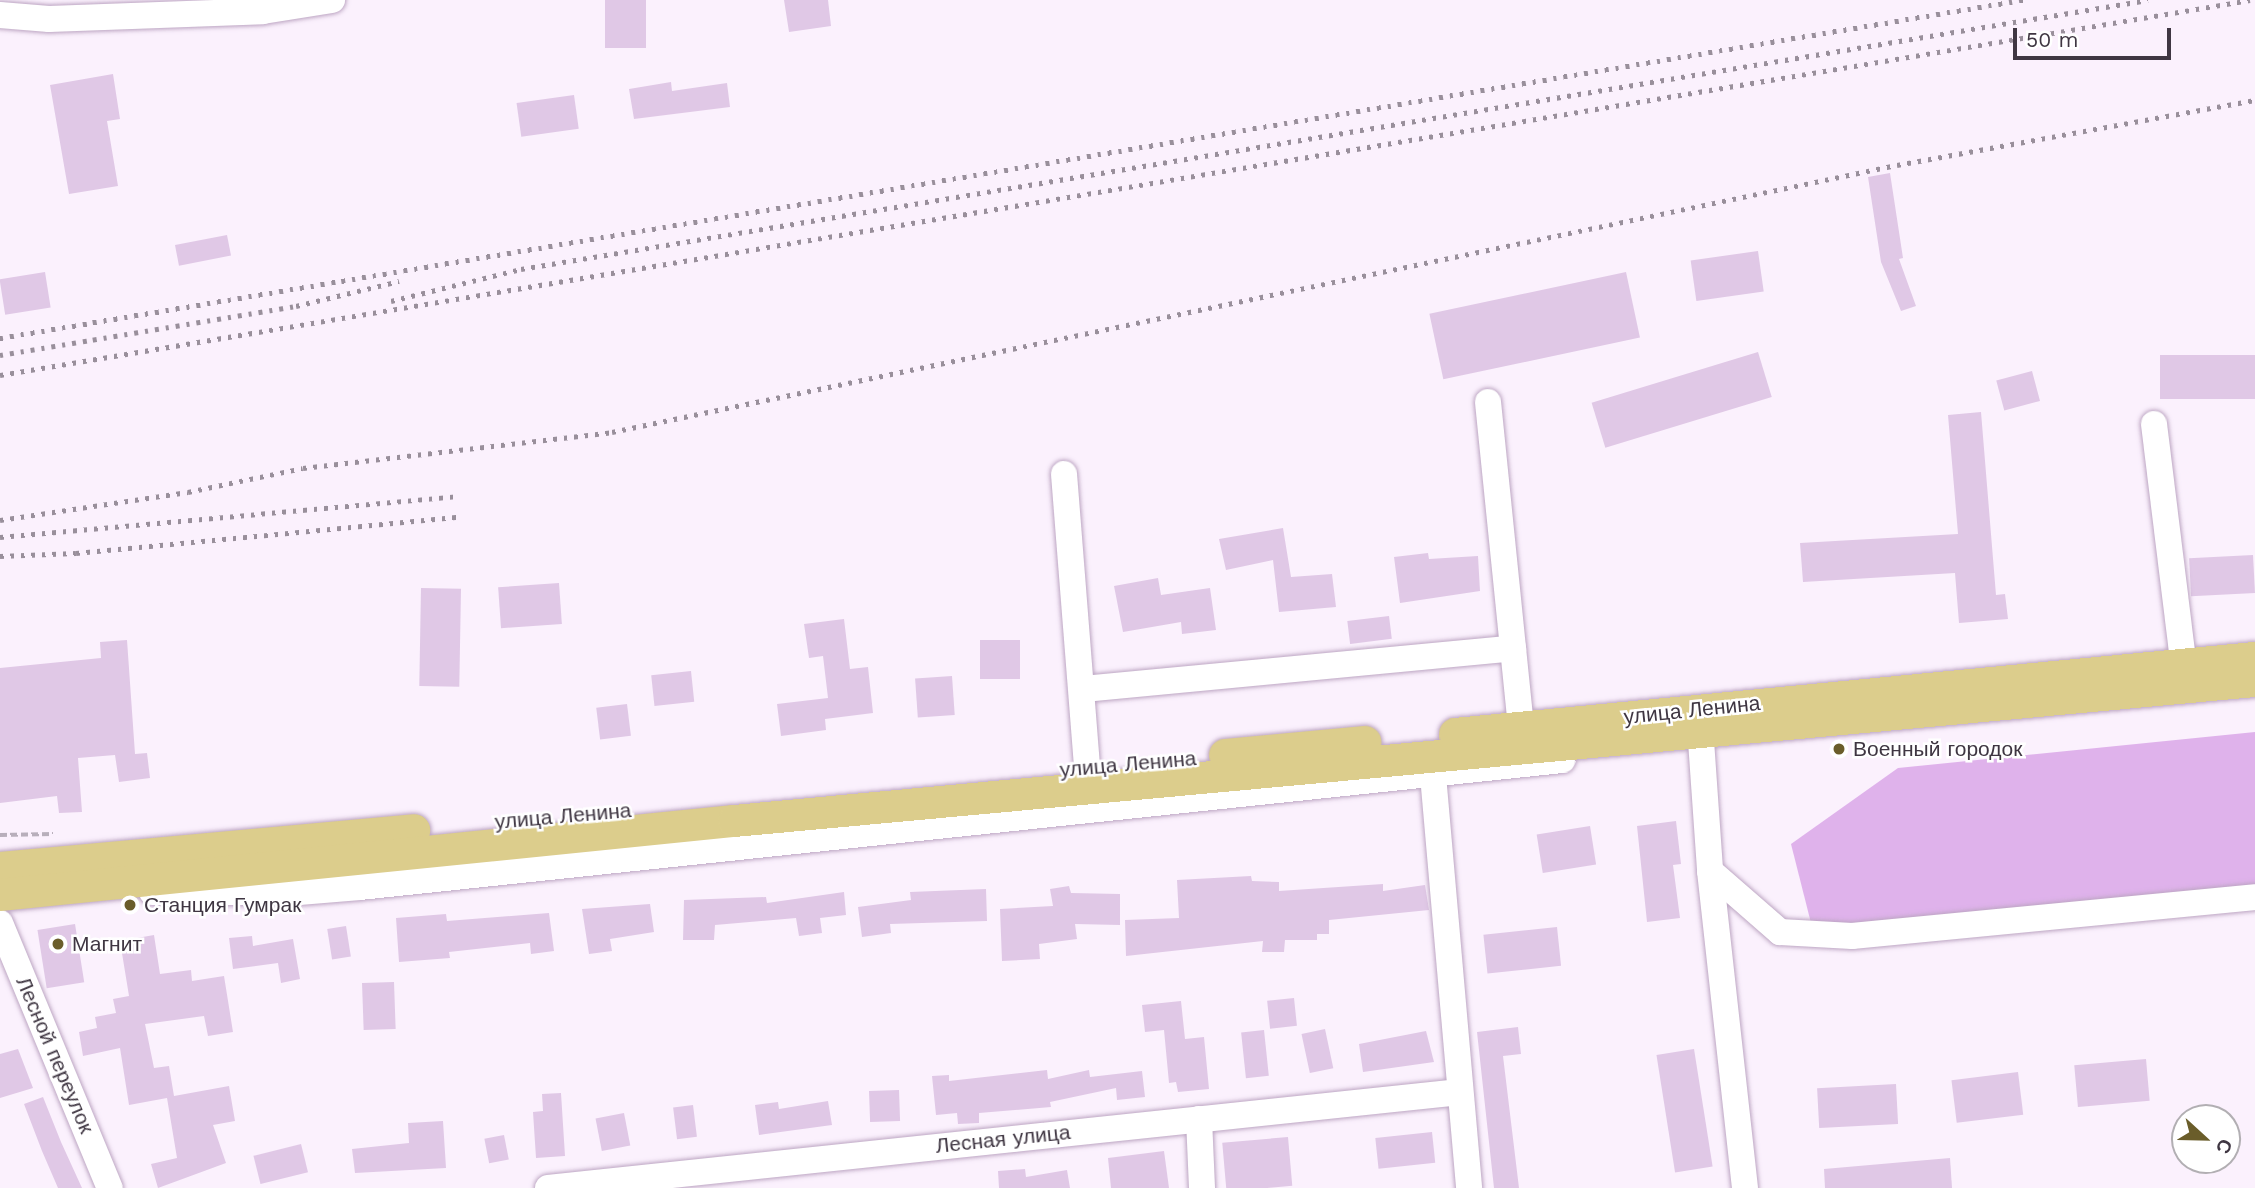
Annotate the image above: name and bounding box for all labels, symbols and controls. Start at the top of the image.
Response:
scale bar [2017,14,2174,58]
text: 50 m [2026,27,2078,52]
street label: улица Ленина [1623,690,1761,730]
place label: Военный городок [1853,736,2022,762]
marker: Военный городок [1831,741,1847,757]
street label: улица Ленина [1059,745,1197,783]
street label: улица Ленина [494,797,632,835]
place label: Станция Гумрак [144,892,301,918]
marker: Станция Гумрак [122,897,138,913]
place label: Магнит [72,931,142,957]
marker: Магнит [50,936,66,952]
street label: Лесной переулок [11,973,99,1137]
north arrow [2171,1104,2241,1174]
street label: Лесная улица [934,1119,1072,1159]
text: С [2211,1136,2237,1157]

